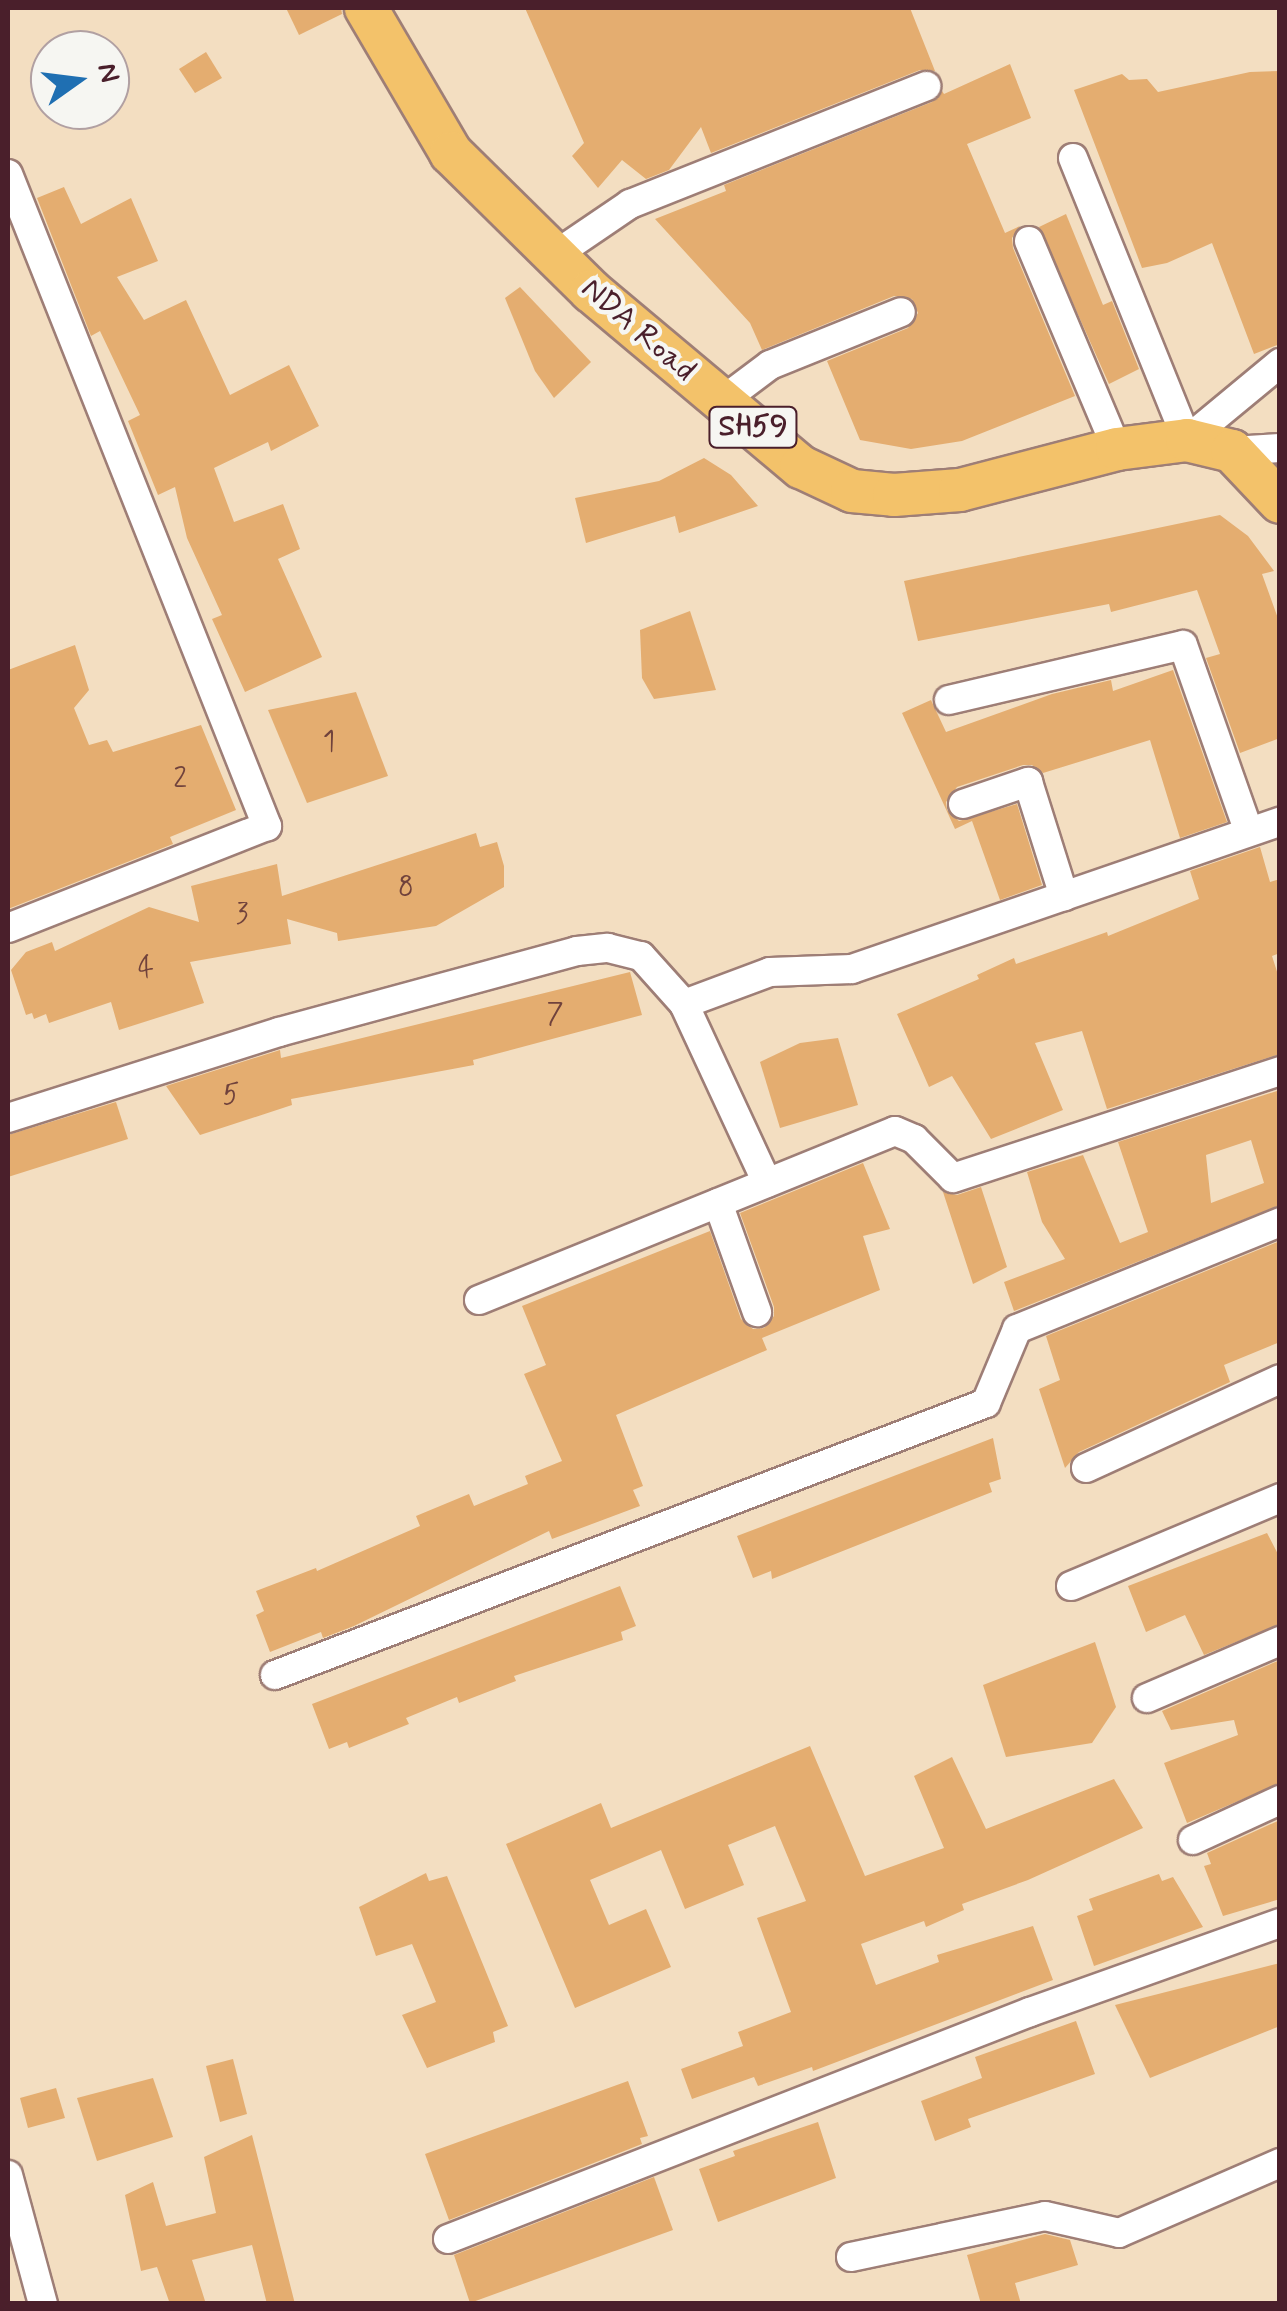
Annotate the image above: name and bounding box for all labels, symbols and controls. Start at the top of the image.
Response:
north arrow [30,30,130,130]
text: N [87,60,128,87]
street label: NDA Road [575,271,701,389]
road number: SH59 [708,402,798,452]
house number: 1 [323,726,335,760]
house number: 2 [173,763,187,797]
house number: 8 [398,871,414,905]
house number: 3 [236,898,248,932]
house number: 4 [138,952,154,986]
house number: 7 [547,998,563,1032]
house number: 5 [223,1079,239,1113]

